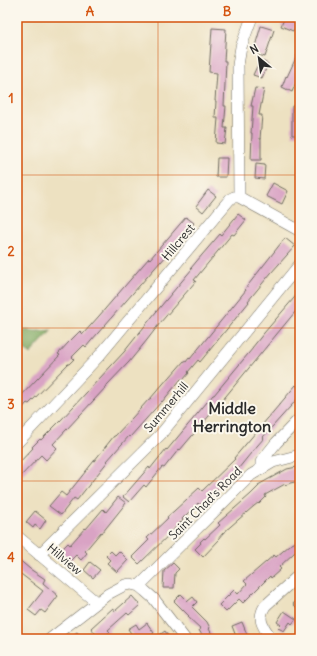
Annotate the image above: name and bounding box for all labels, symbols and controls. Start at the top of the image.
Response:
text: A [86,3,95,20]
text: B [223,3,232,20]
north arrow [239,38,279,78]
text: N [247,41,261,57]
text: 1 [8,90,14,107]
street label: Hillcrest [158,221,198,263]
text: 2 [7,243,15,260]
street label: Summerhill [141,379,191,435]
text: 3 [7,396,15,413]
district label: Middle Herrington [193,398,271,437]
street label: Saint Chad's Road [165,463,245,543]
street label: Hillview [44,540,86,578]
text: 4 [7,549,15,566]

